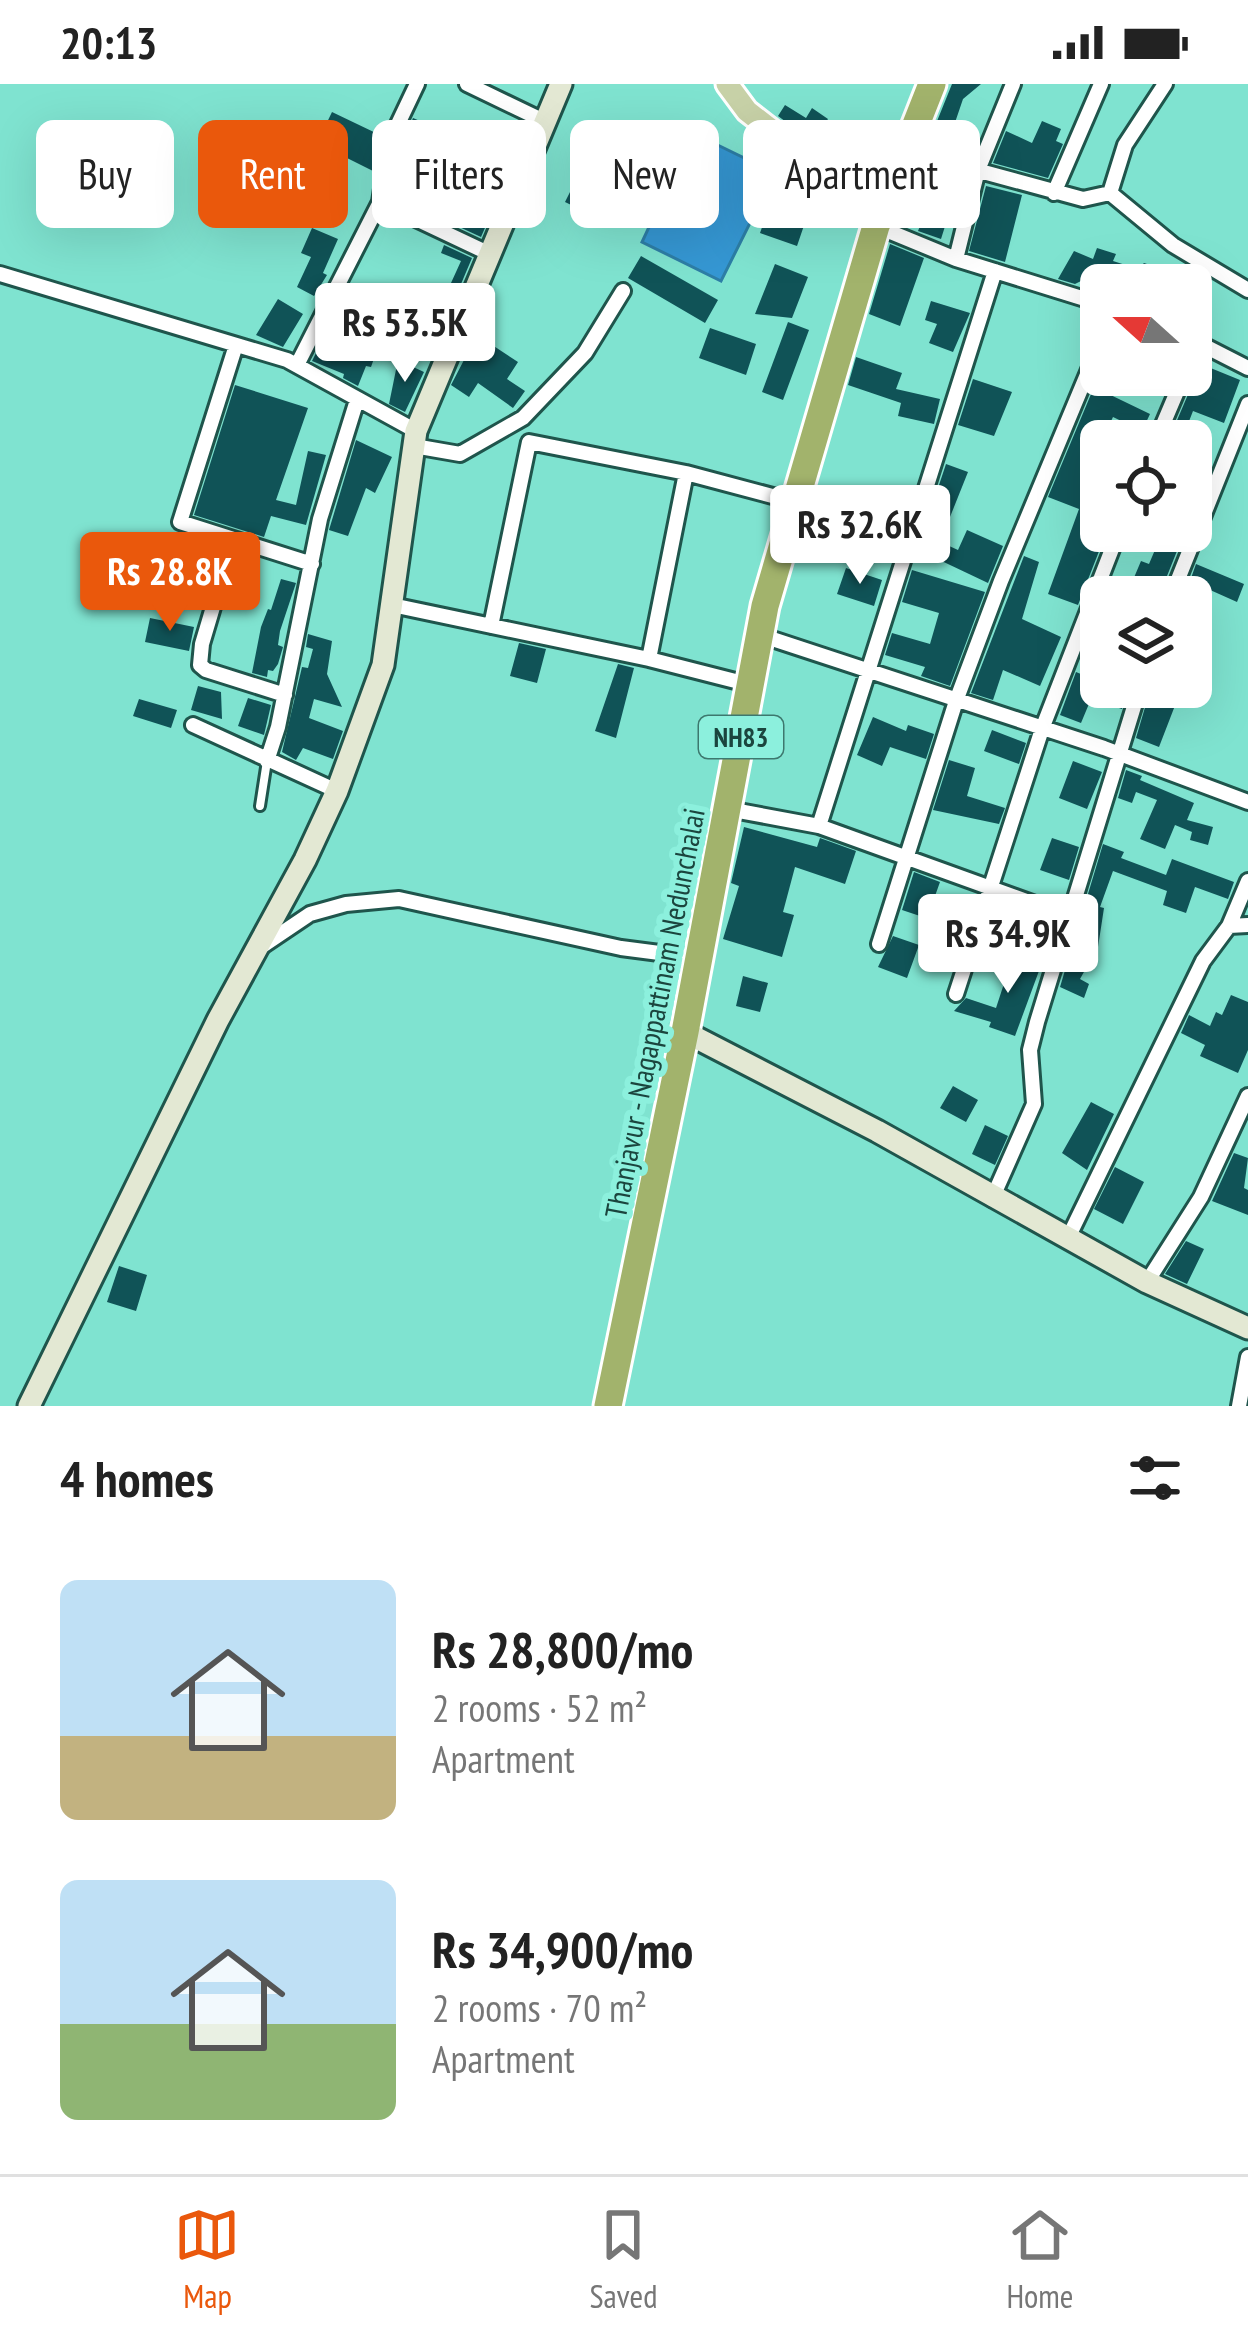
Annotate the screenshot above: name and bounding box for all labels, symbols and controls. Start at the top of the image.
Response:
text: 20:13 [60,13,157,71]
chip: Buy [36,120,174,228]
chip: Rent [198,120,348,228]
chip: Filters [372,120,546,228]
chip: New [570,120,719,228]
chip: Apartment [743,120,980,228]
north arrow [1080,264,1212,396]
map controls [1080,264,1212,708]
pin: Rs 53.5K [281,283,529,385]
text: Rs 53.5K [342,296,468,347]
button: locate [1080,420,1212,552]
pin: Rs 32.6K [736,485,984,587]
text: Rs 32.6K [797,498,923,549]
pin: Rs 28.8K [46,532,294,634]
text: Rs 28.8K [107,545,233,596]
button: layers [1080,576,1212,708]
road number: NH83 [699,716,783,758]
street label: Thanjavur - Nagappattinam Nedunchalai [595,805,713,1221]
pin: Rs 34.9K [884,894,1132,996]
text: Rs 34.9K [945,907,1071,958]
text: 4 homes [60,1445,214,1511]
icon: filters [1122,1445,1188,1511]
text: Rs 28,800/mo [432,1616,693,1682]
icon: home [156,1628,300,1772]
text: 2 rooms · 52 m² [432,1682,647,1733]
text: Apartment [432,1733,575,1784]
text: Rs 34,900/mo [432,1916,693,1982]
icon: home [156,1928,300,2072]
text: 2 rooms · 70 m² [432,1982,647,2033]
text: Apartment [432,2033,575,2084]
tab: Map [174,2202,240,2317]
tab: Saved [589,2202,657,2317]
tab: Home [1006,2202,1073,2317]

